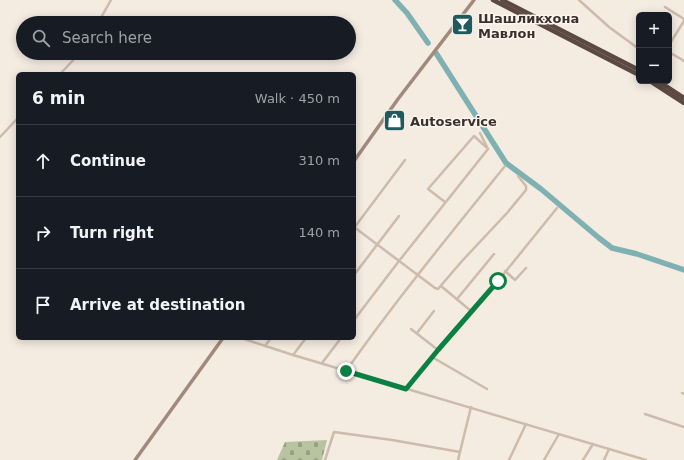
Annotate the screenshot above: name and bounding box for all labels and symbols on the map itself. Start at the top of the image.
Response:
place label: Шашликхона Мавлон [478,11,579,41]
bar icon: Шашликхона Мавлон [449,12,475,38]
shop icon: Autoservice [382,108,408,134]
place label: Autoservice [410,114,497,129]
route start [489,272,507,290]
route end [337,362,355,380]

